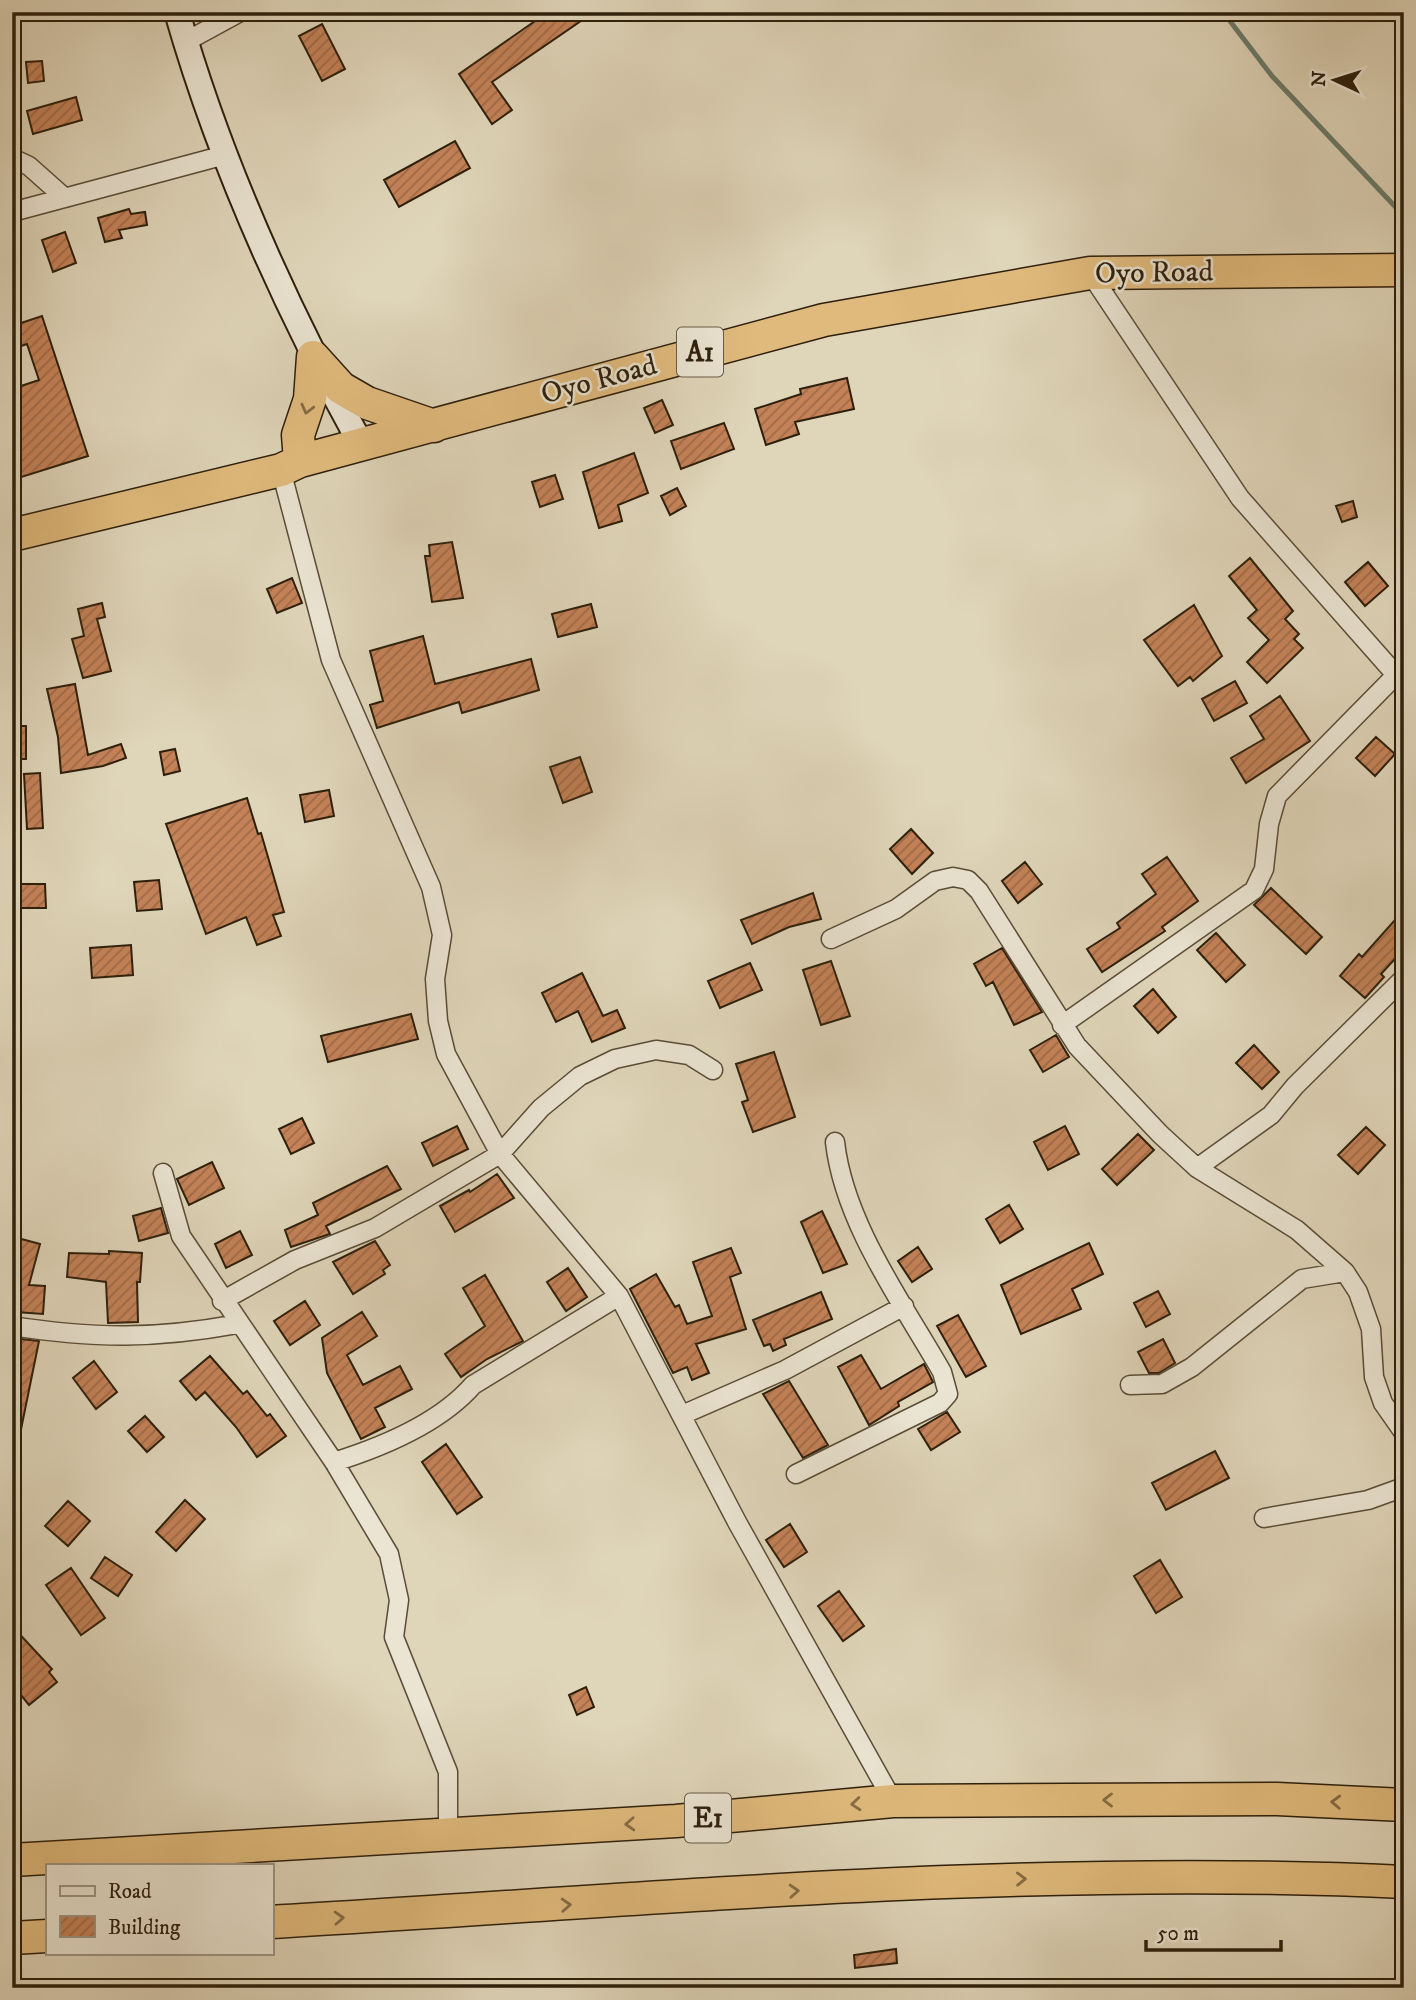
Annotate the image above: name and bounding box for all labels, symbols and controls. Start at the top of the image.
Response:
north arrow [1300,46,1370,116]
text: N [1308,70,1332,88]
street label: Oyo Road [1094,253,1214,293]
road number: A1 [677,328,723,376]
street label: Oyo Road [537,347,661,413]
one-way arrow [301,403,315,415]
one-way arrow [1102,1792,1113,1808]
road number: E1 [685,1794,731,1842]
one-way arrow [1330,1794,1341,1809]
one-way arrow [850,1796,861,1811]
one-way arrow [624,1816,635,1831]
legend [46,1864,273,1954]
one-way arrow [1016,1871,1026,1887]
text: Road [108,1879,152,1905]
one-way arrow [788,1884,799,1899]
one-way arrow [561,1898,572,1913]
scale bar [1146,1909,1281,1953]
one-way arrow [334,1911,345,1926]
text: Building [108,1915,181,1941]
text: 50 m [1157,1921,1199,1947]

